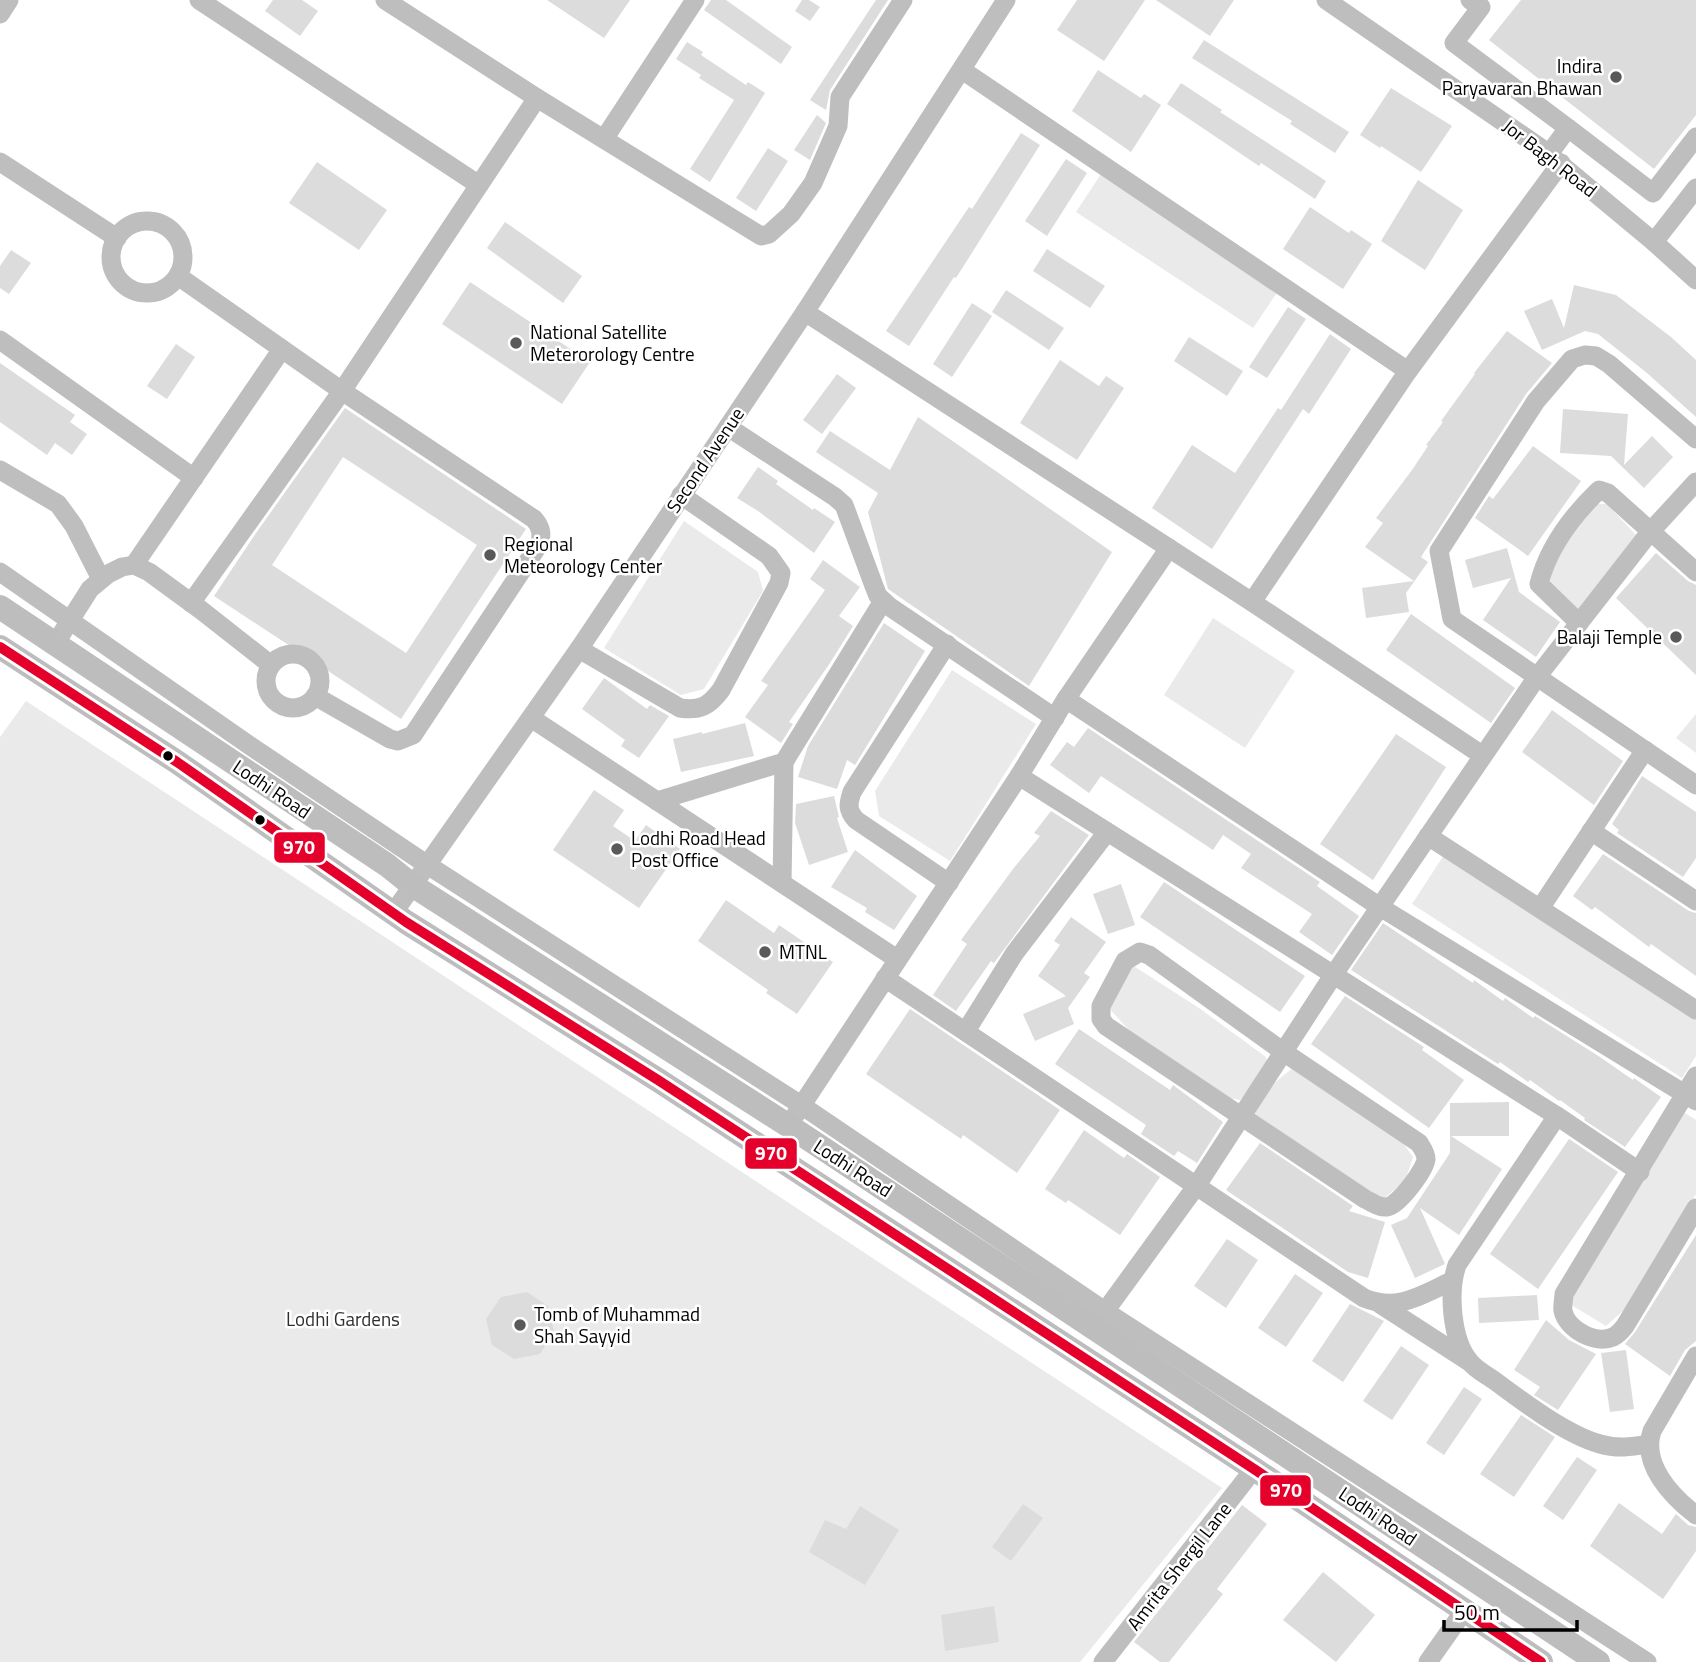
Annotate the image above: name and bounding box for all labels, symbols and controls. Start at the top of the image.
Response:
place label: Indira Paryavaran Bhawan [1442,51,1602,102]
marker: Indira Paryavaran Bhawan [1608,69,1624,85]
street label: Jor Bagh Road [1497,111,1604,204]
place label: National Satellite Meterorology Centre [530,317,695,368]
marker: National Satellite Meterorology Centre [508,335,524,351]
street label: Second Avenue [658,401,751,518]
place label: Regional Meteorology Center [504,529,663,580]
marker: Regional Meteorology Center [482,547,498,563]
place label: Balaji Temple [1557,622,1662,651]
marker: Balaji Temple [1668,629,1684,645]
unlabelled marker [161,749,175,763]
street label: Lodhi Road [227,752,317,825]
unlabelled marker [253,813,267,827]
place label: Lodhi Road Head Post Office [631,823,766,874]
line badge: 970 [273,831,326,864]
text: 970 [283,832,315,861]
marker: Lodhi Road Head Post Office [609,841,625,857]
place label: MTNL [779,937,827,966]
marker: MTNL [757,944,773,960]
street label: Lodhi Road [808,1131,898,1204]
line badge: 970 [744,1137,798,1170]
text: 970 [755,1138,787,1167]
place label: Tomb of Muhammad Shah Sayyid [534,1299,700,1350]
park label: Lodhi Gardens [286,1304,400,1333]
marker: Tomb of Muhammad Shah Sayyid [512,1317,528,1333]
line badge: 970 [1259,1474,1312,1507]
text: 970 [1270,1475,1302,1504]
street label: Lodhi Road [1333,1479,1423,1552]
street label: Amrita Shergil Lane [1119,1495,1238,1636]
scale bar [1444,1588,1577,1632]
text: 50 m [1454,1596,1500,1628]

